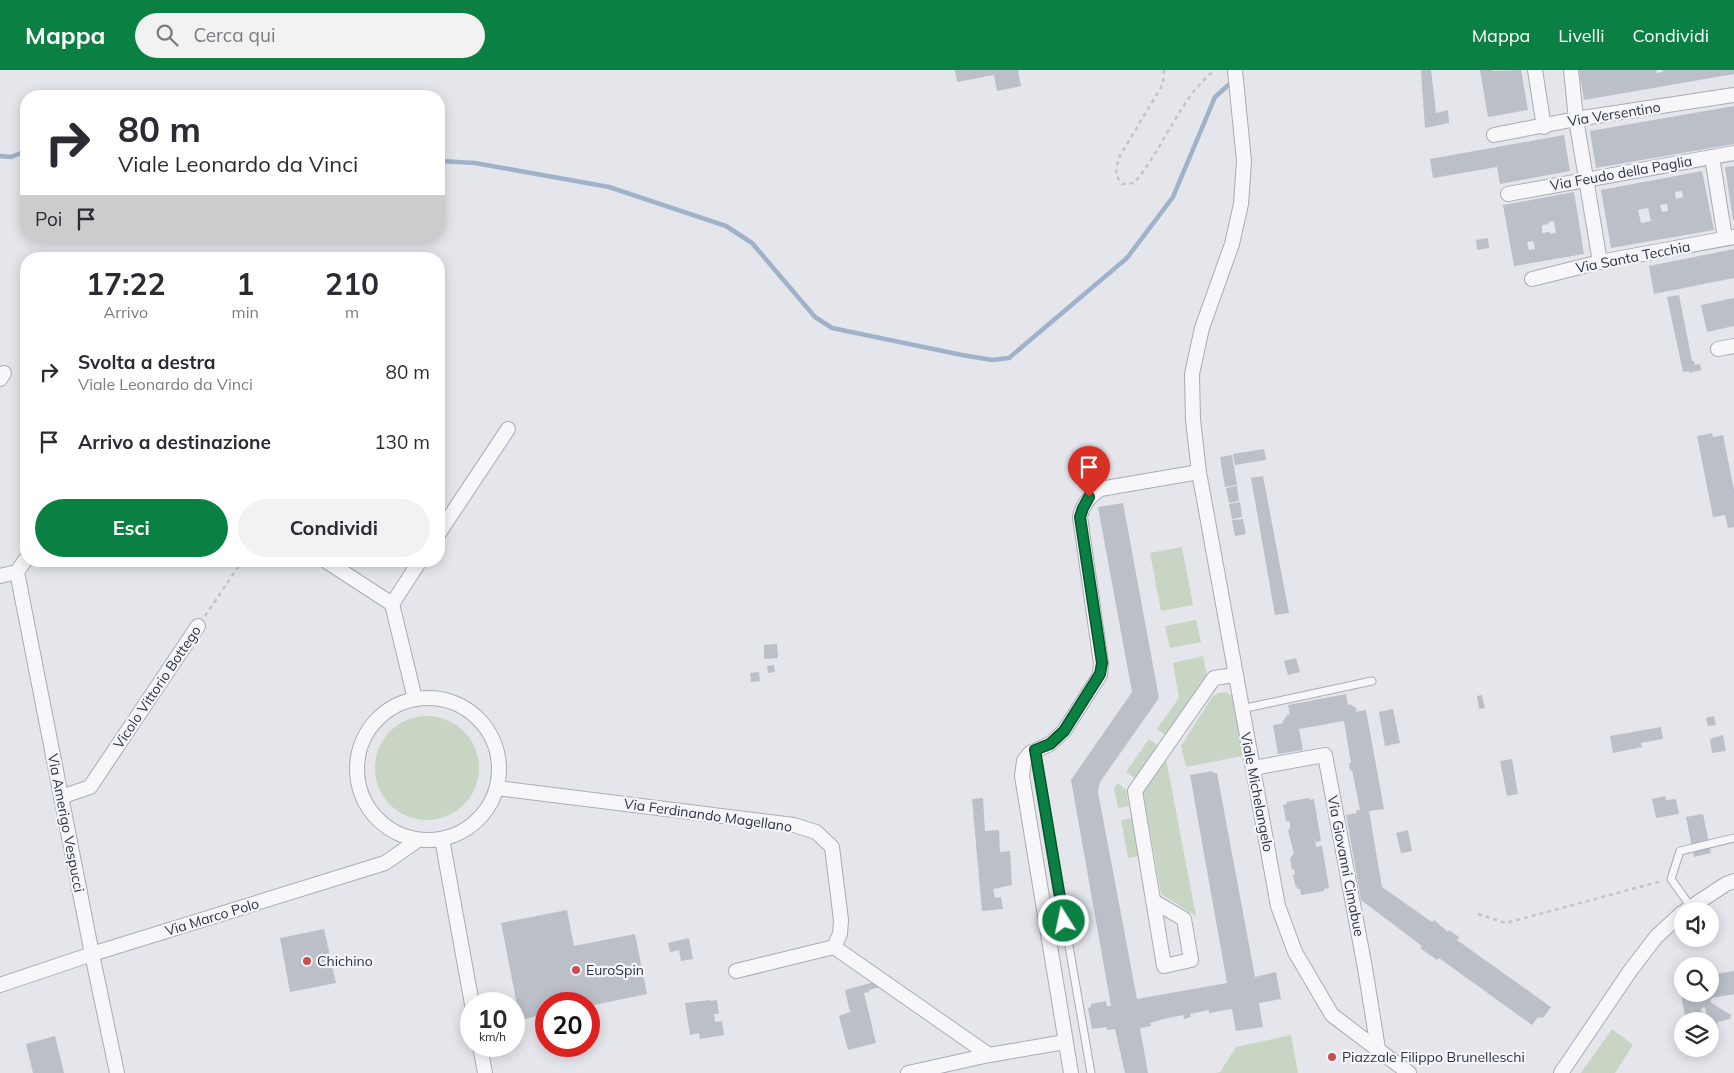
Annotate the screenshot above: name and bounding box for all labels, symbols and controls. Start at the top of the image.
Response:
search box [135,13,485,58]
text: Mappa [25,20,105,50]
icon: search [153,21,181,49]
text: Cerca qui [193,23,275,47]
text: Mappa [1472,24,1530,47]
text: Livelli [1558,24,1604,47]
text: Condividi [1632,24,1709,47]
street label: Via Versentino [1566,98,1662,130]
text: 80 m [118,107,201,151]
icon: right [35,110,100,175]
text: Viale Leonardo da Vinci [118,150,358,178]
street label: Via Feudo della Paglia [1549,152,1693,194]
icon: arrive [72,205,100,233]
text: Poi [35,207,62,231]
street label: Via Santa Tecchia [1574,237,1692,277]
text: 17:22 [86,265,166,303]
text: 1 [236,265,254,303]
text: 210 [325,265,379,303]
text: Arrivo [103,302,148,322]
text: min [232,302,259,322]
text: m [345,302,359,322]
text: Svolta a destra [78,350,216,374]
icon: right [35,358,63,386]
text: 80 m [386,360,430,384]
text: Viale Leonardo da Vinci [78,374,253,394]
icon: arrive [35,428,63,456]
text: Arrivo a destinazione [78,430,271,454]
text: 130 m [374,430,430,454]
pin [1068,446,1110,497]
icon: arrive [1075,453,1103,481]
button: Esci [35,499,228,557]
button: Condividi [238,499,430,557]
street label: Vicolo Vittorio Bottego [109,622,205,752]
street label: Viale Michelangelo [1237,731,1277,853]
street label: Via Amerigo Vespucci [44,752,88,894]
street label: Via Ferdinando Magellano [623,794,793,836]
street label: Via Giovanni Cimabue [1323,794,1369,938]
street label: Via Marco Polo [163,894,261,940]
position arrow [1037,894,1089,946]
map controls [1674,902,1719,1057]
button: sound [1674,902,1719,947]
place label: Chichino [317,952,373,970]
marker: Chichino [301,955,313,967]
button: search [1674,957,1719,1002]
place label: EuroSpin [586,961,644,979]
marker: EuroSpin [570,964,582,976]
speed limit sign: 20 [535,992,600,1057]
text: 10 [477,1003,508,1034]
button: layers [1674,1012,1719,1057]
text: km/h [479,1029,506,1044]
place label: Piazzale Filippo Brunelleschi [1342,1048,1525,1066]
marker: Piazzale Filippo Brunelleschi [1326,1051,1338,1063]

